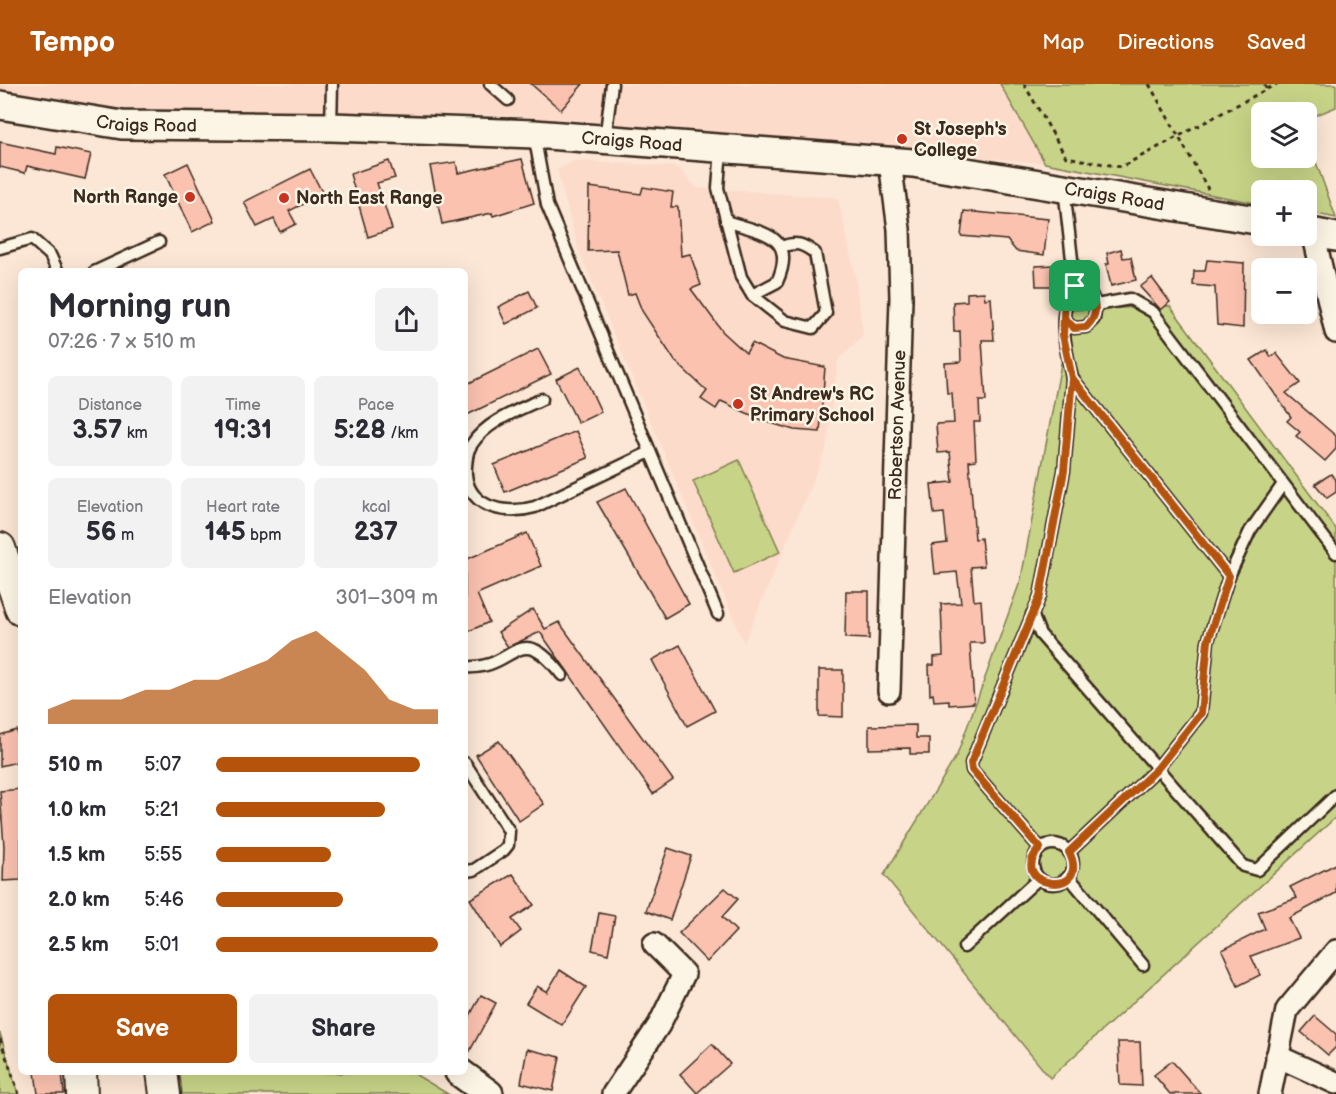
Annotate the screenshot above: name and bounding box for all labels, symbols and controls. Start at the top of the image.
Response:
text: Tempo [30,26,115,59]
text: Map [1042,30,1085,55]
text: Directions [1118,30,1214,55]
text: Saved [1247,30,1306,55]
map controls [1251,102,1317,324]
button: layers [1251,102,1317,168]
street label: Craigs Road [94,111,197,137]
place label: St Joseph's College [914,119,1007,161]
street label: Craigs Road [581,128,683,156]
marker: St Joseph's College [895,132,909,146]
street label: Craigs Road [1063,178,1166,216]
button: + [1251,180,1317,246]
place label: North Range [73,187,178,208]
place label: North East Range [296,188,443,209]
marker: North Range [183,190,197,204]
marker: North East Range [277,191,291,205]
button: − [1251,258,1317,324]
pin [1049,260,1100,311]
icon: arrive [1058,269,1091,302]
text: Morning run [48,287,231,327]
button: share [375,288,438,351]
text: 07:26 · 7 × 510 m [48,330,196,354]
street label: Robertson Avenue [885,349,910,501]
place label: St Andrew's RC Primary School [750,384,874,426]
text: Distance [78,396,142,415]
text: Time [225,396,261,415]
text: Pace [358,396,394,415]
marker: St Andrew's RC Primary School [731,397,745,411]
text: 3.57 [72,415,122,446]
text: 19:31 [214,415,272,446]
text: 5:28 [333,415,386,446]
text: km [122,424,148,443]
text: /km [386,424,419,443]
text: Elevation [77,498,143,517]
text: Heart rate [206,498,280,517]
text: kcal [362,498,390,517]
text: 56 [86,517,117,548]
text: 145 [204,517,246,548]
text: 237 [354,517,398,548]
text: m [117,526,134,545]
text: bpm [246,526,282,545]
text: Elevation [48,586,131,610]
text: 301–309 m [335,586,438,610]
text: 510 m [48,753,103,777]
text: 5:07 [144,753,181,777]
text: 1.0 km [48,798,106,822]
text: 5:21 [144,798,179,822]
text: 1.5 km [48,843,105,867]
text: 5:55 [144,843,182,867]
text: 2.0 km [48,888,110,912]
text: 5:46 [144,888,184,912]
text: 2.5 km [48,933,109,957]
text: 5:01 [144,933,179,957]
button: Save [48,994,237,1063]
button: Share [249,994,438,1063]

